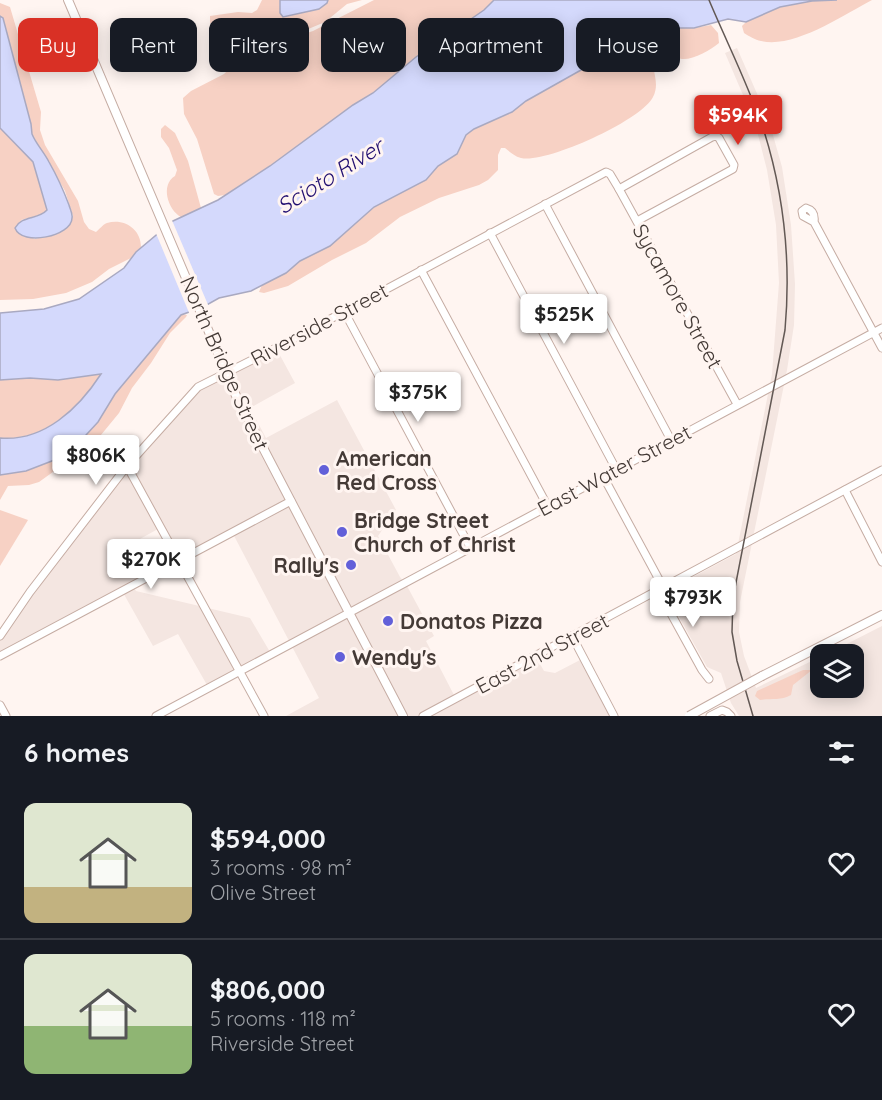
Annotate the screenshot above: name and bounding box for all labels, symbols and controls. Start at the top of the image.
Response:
chip: Buy [18,18,98,72]
chip: Rent [110,18,197,72]
chip: Filters [209,18,309,72]
chip: New [321,18,406,72]
chip: Apartment [418,18,564,72]
chip: House [576,18,680,72]
pin: $594K [696,95,780,146]
text: $594K [708,102,768,127]
water label: Scioto River [272,131,391,220]
street label: Sycamore Street [627,219,729,373]
street label: North Bridge Street [175,272,275,454]
street label: Riverside Street [246,277,392,371]
pin: $525K [522,294,606,345]
text: $525K [534,301,594,326]
pin: $375K [376,372,460,423]
text: $375K [389,379,447,404]
street label: East Water Street [533,419,695,521]
pin: $806K [54,435,138,486]
text: $806K [66,442,126,467]
place label: American Red Cross [336,445,437,495]
marker: American Red Cross [317,463,331,477]
place label: Bridge Street Church of Christ [354,507,516,557]
marker: Bridge Street Church of Christ [335,525,349,539]
pin: $270K [109,539,193,590]
text: $270K [121,546,181,571]
place label: Rally's [273,552,339,578]
marker: Rally's [344,558,358,572]
pin: $793K [651,577,735,628]
text: $793K [664,584,722,609]
street label: East 2nd Street [471,607,613,699]
place label: Donatos Pizza [400,608,543,634]
marker: Donatos Pizza [381,614,395,628]
place label: Wendy's [352,644,436,670]
map controls [810,644,864,698]
button: layers [810,644,864,698]
marker: Wendy's [333,650,347,664]
text: 6 homes [24,736,129,769]
icon: filters [825,736,858,769]
text: $594,000 [210,822,326,855]
icon: home [72,827,144,899]
icon: heart [825,847,858,880]
text: 3 rooms · 98 m² [210,855,352,880]
text: Olive Street [210,880,316,905]
text: $806,000 [210,973,325,1006]
icon: home [72,978,144,1050]
icon: heart [825,998,858,1031]
text: 5 rooms · 118 m² [210,1006,356,1031]
text: Riverside Street [210,1031,354,1056]

